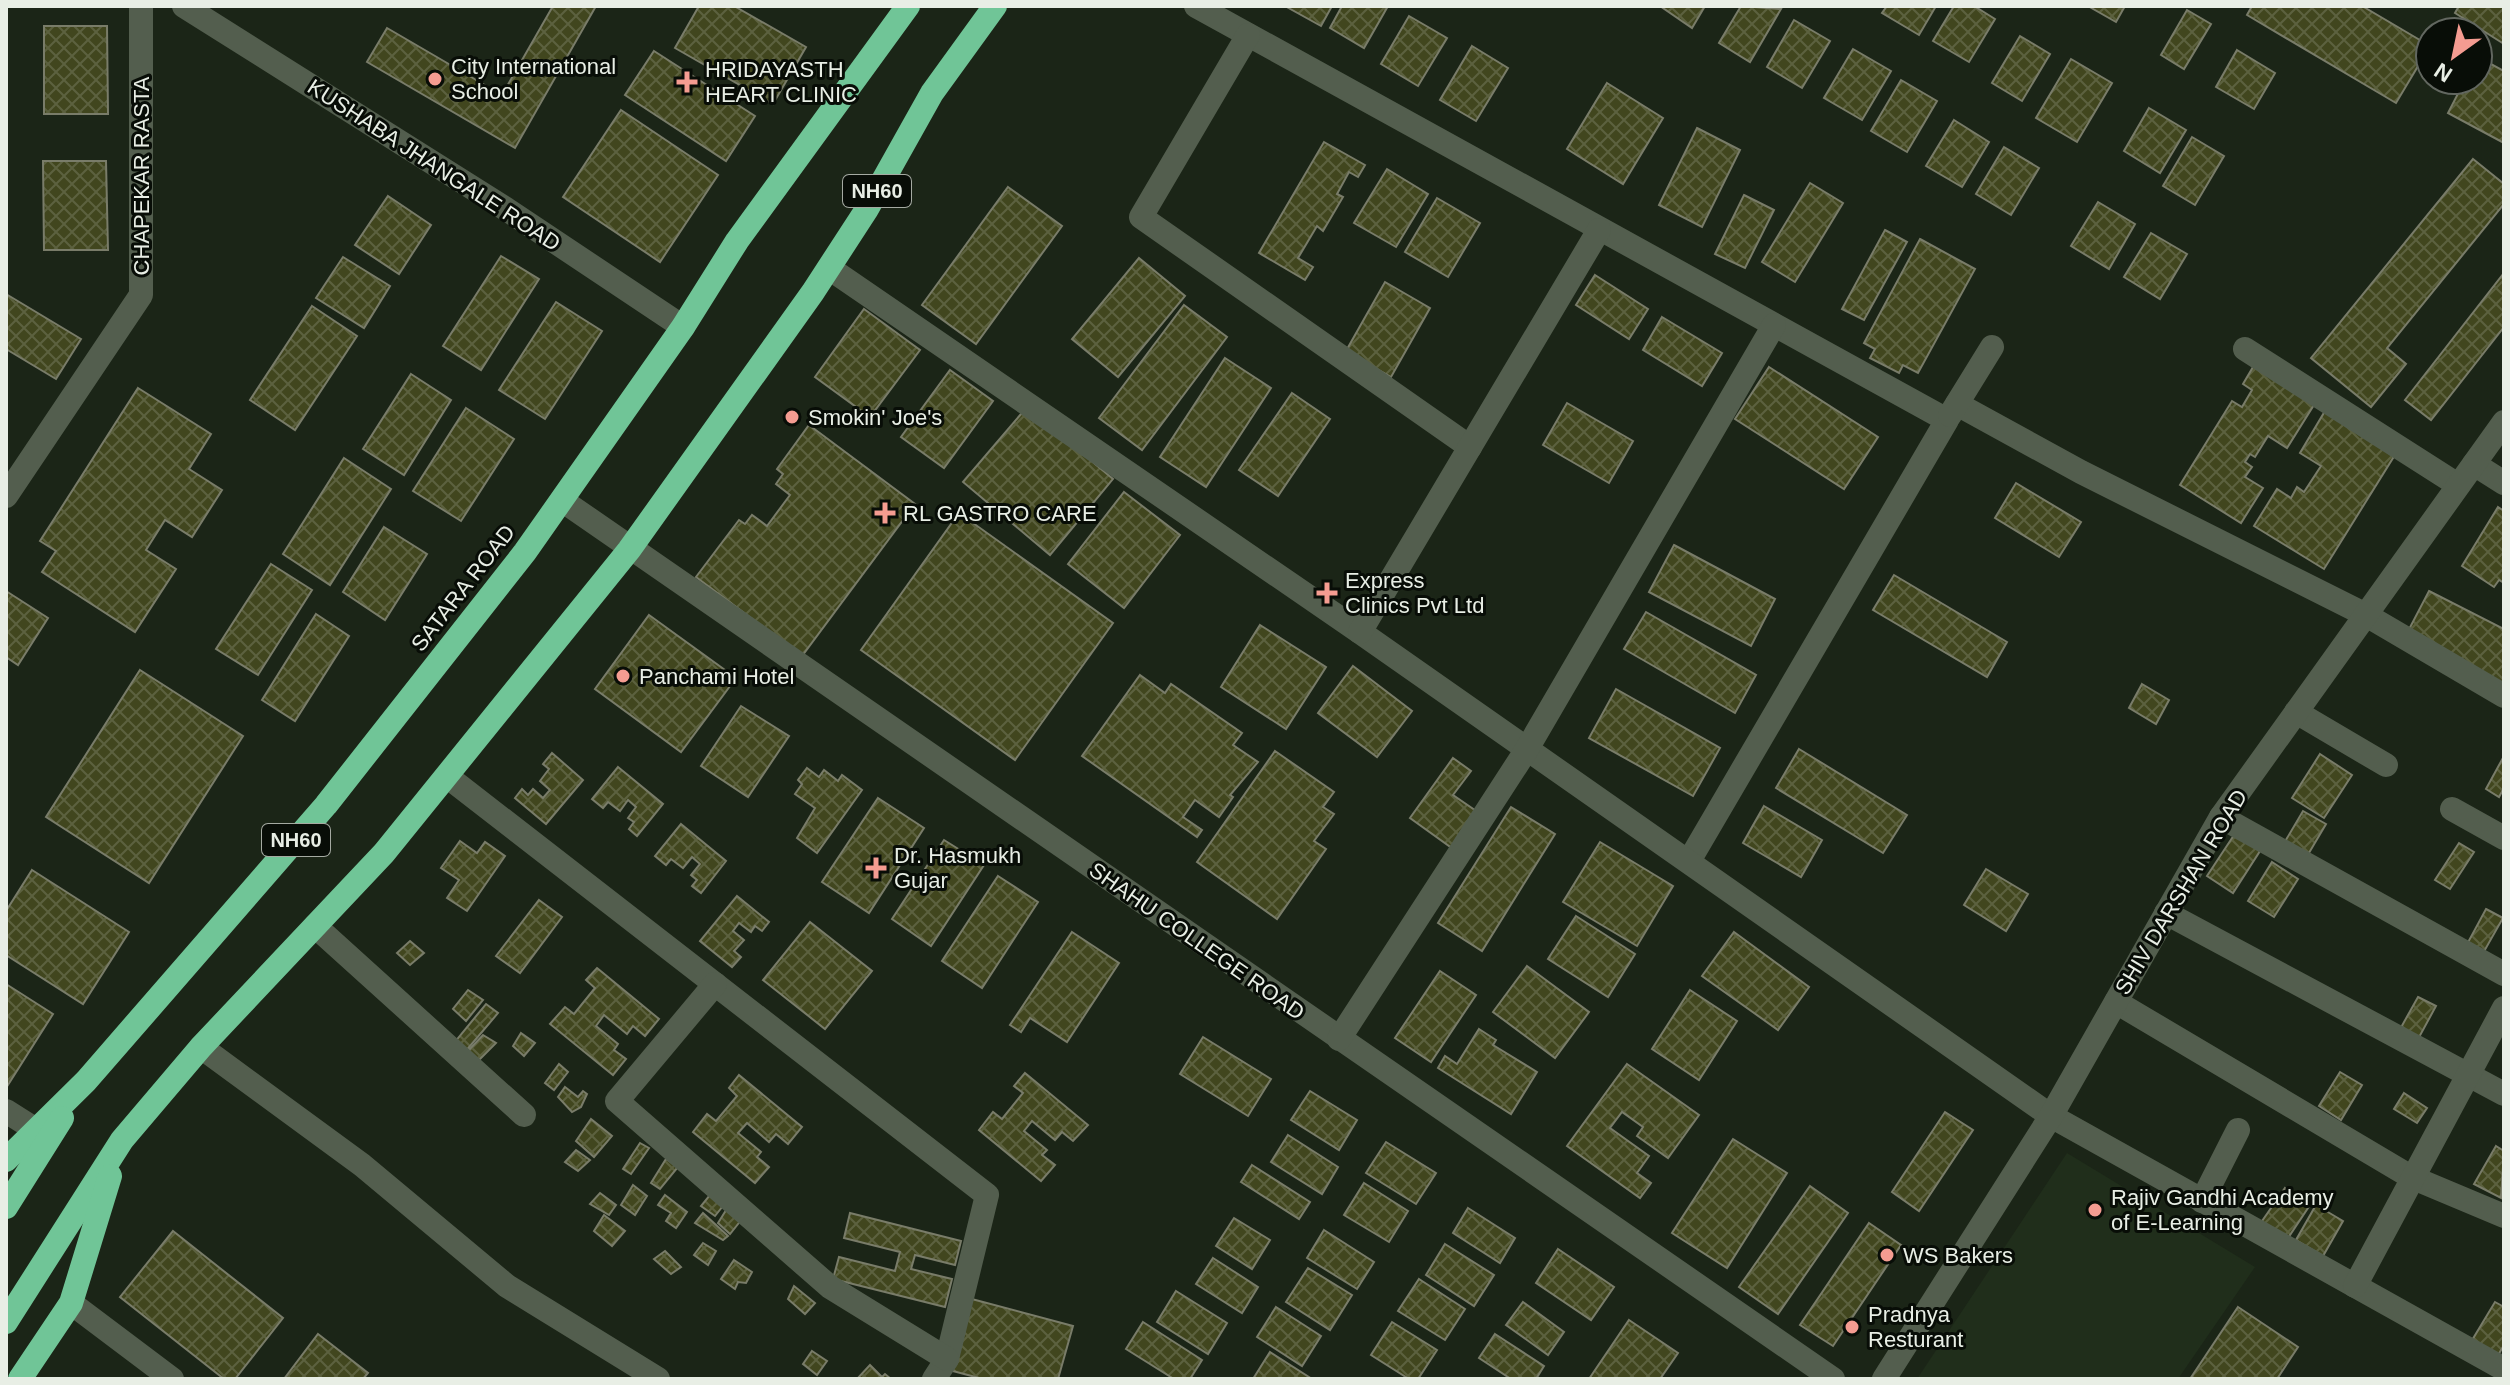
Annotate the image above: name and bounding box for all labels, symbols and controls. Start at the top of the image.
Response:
north arrow [2414,16,2494,96]
place label: City International School [451,54,616,104]
place label: HRIDAYASTH HEART CLINIC [705,57,857,107]
text: N [2430,58,2457,87]
marker: City International School [426,70,444,88]
marker: HRIDAYASTH HEART CLINIC [676,71,698,93]
street label: KUSHABA JHANGALE ROAD [303,74,565,256]
street label: CHAPEKAR RASTA [129,76,154,275]
road number: NH60 [843,175,911,207]
place label: Smokin' Joe's [808,405,942,430]
marker: Smokin' Joe's [783,408,801,426]
place label: RL GASTRO CARE [903,501,1097,526]
marker: RL GASTRO CARE [874,502,896,524]
street label: SATARA ROAD [406,520,520,656]
place label: Express Clinics Pvt Ltd [1345,568,1484,618]
marker: Express Clinics Pvt Ltd [1316,582,1338,604]
place label: Panchami Hotel [639,664,794,689]
marker: Panchami Hotel [614,667,632,685]
street label: SHIV DARSHAN ROAD [2110,785,2252,999]
road number: NH60 [262,824,330,856]
place label: Dr. Hasmukh Gujar [894,843,1021,893]
marker: Dr. Hasmukh Gujar [865,857,887,879]
street label: SHAHU COLLEGE ROAD [1085,857,1309,1025]
place label: Rajiv Gandhi Academy of E-Learning [2111,1185,2334,1235]
marker: Rajiv Gandhi Academy of E-Learning [2086,1201,2104,1219]
place label: WS Bakers [1903,1243,2013,1268]
marker: WS Bakers [1878,1246,1896,1264]
place label: Pradnya Resturant [1868,1302,1963,1352]
marker: Pradnya Resturant [1843,1318,1861,1336]

